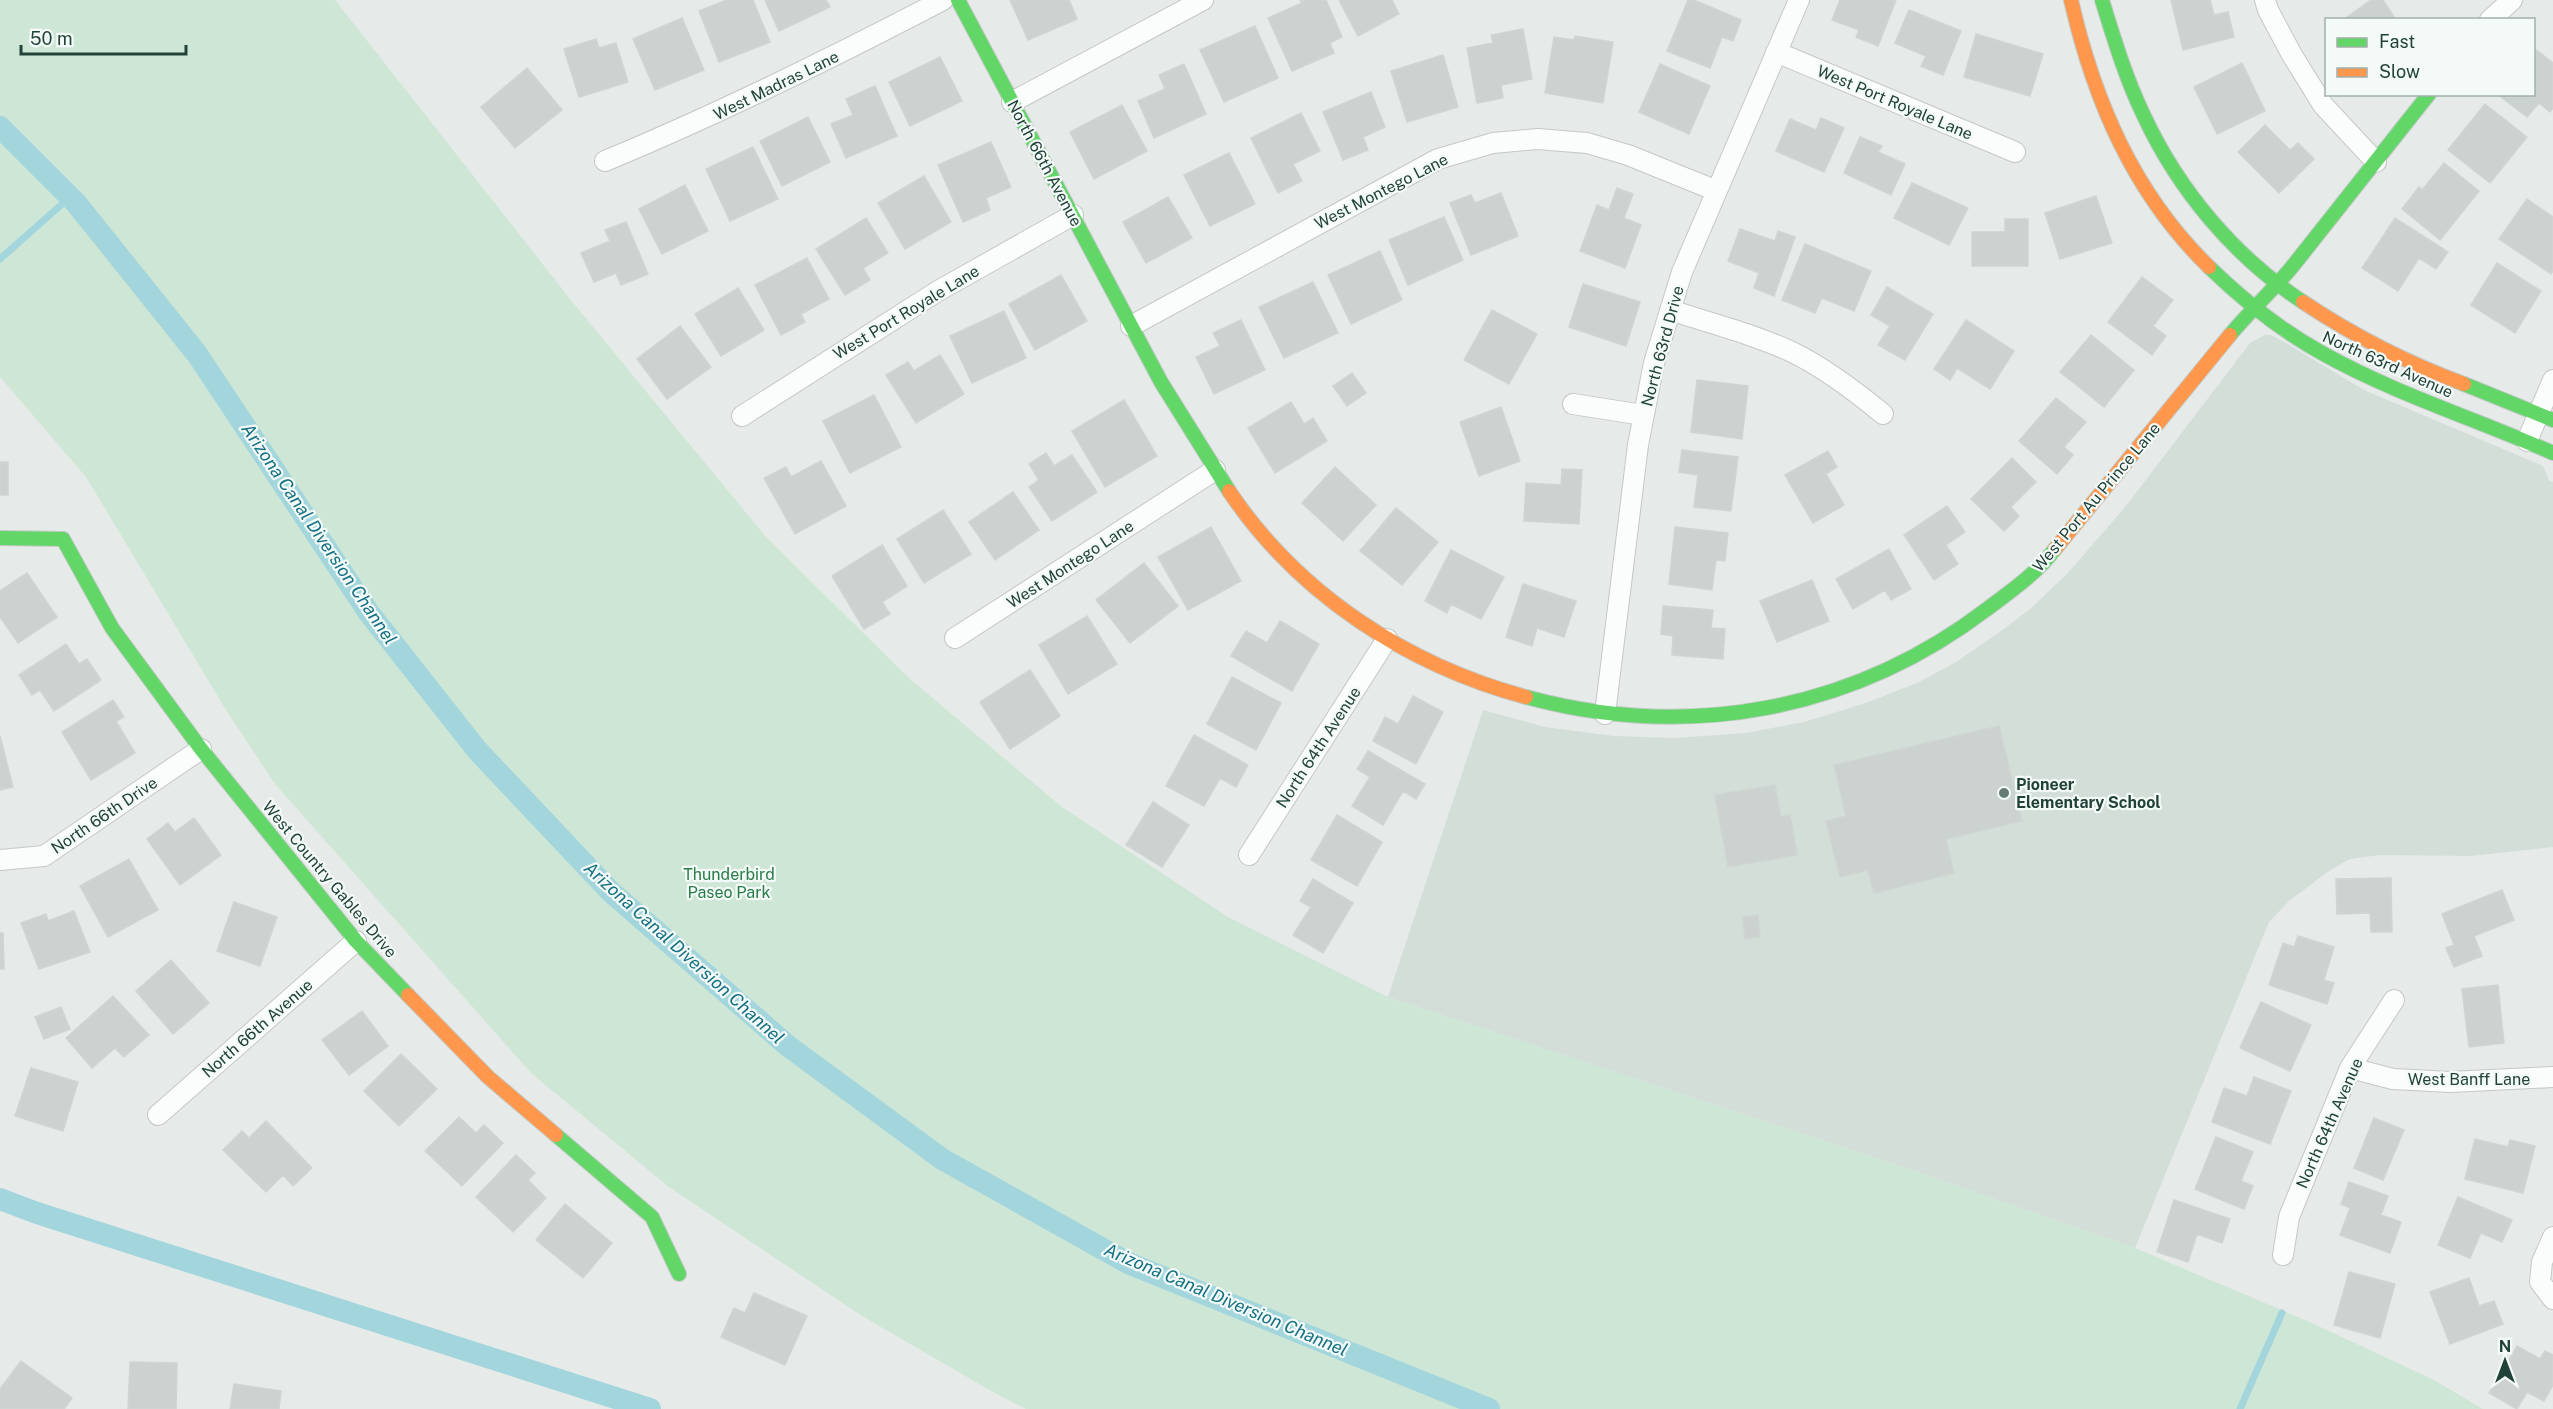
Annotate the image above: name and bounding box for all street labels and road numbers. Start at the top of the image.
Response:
street label: West Madras Lane [711,47,842,124]
street label: West Port Royale Lane [1814,61,1975,144]
street label: North 66th Avenue [1003,97,1086,230]
street label: West Montego Lane [1311,150,1451,233]
street label: West Port Royale Lane [830,261,983,364]
street label: North 63rd Drive [1637,284,1688,409]
street label: North 63rd Avenue [2320,327,2456,402]
street label: West Port Au Prince Lane [2029,419,2164,576]
street label: West Montego Lane [1003,516,1137,612]
street label: North 64th Avenue [1272,683,1365,811]
street label: North 66th Drive [48,773,161,858]
street label: West Country Gables Drive [258,797,401,962]
street label: North 66th Avenue [198,975,317,1082]
street label: North 64th Avenue [2292,1055,2367,1191]
street label: West Banff Lane [2408,1070,2530,1089]

